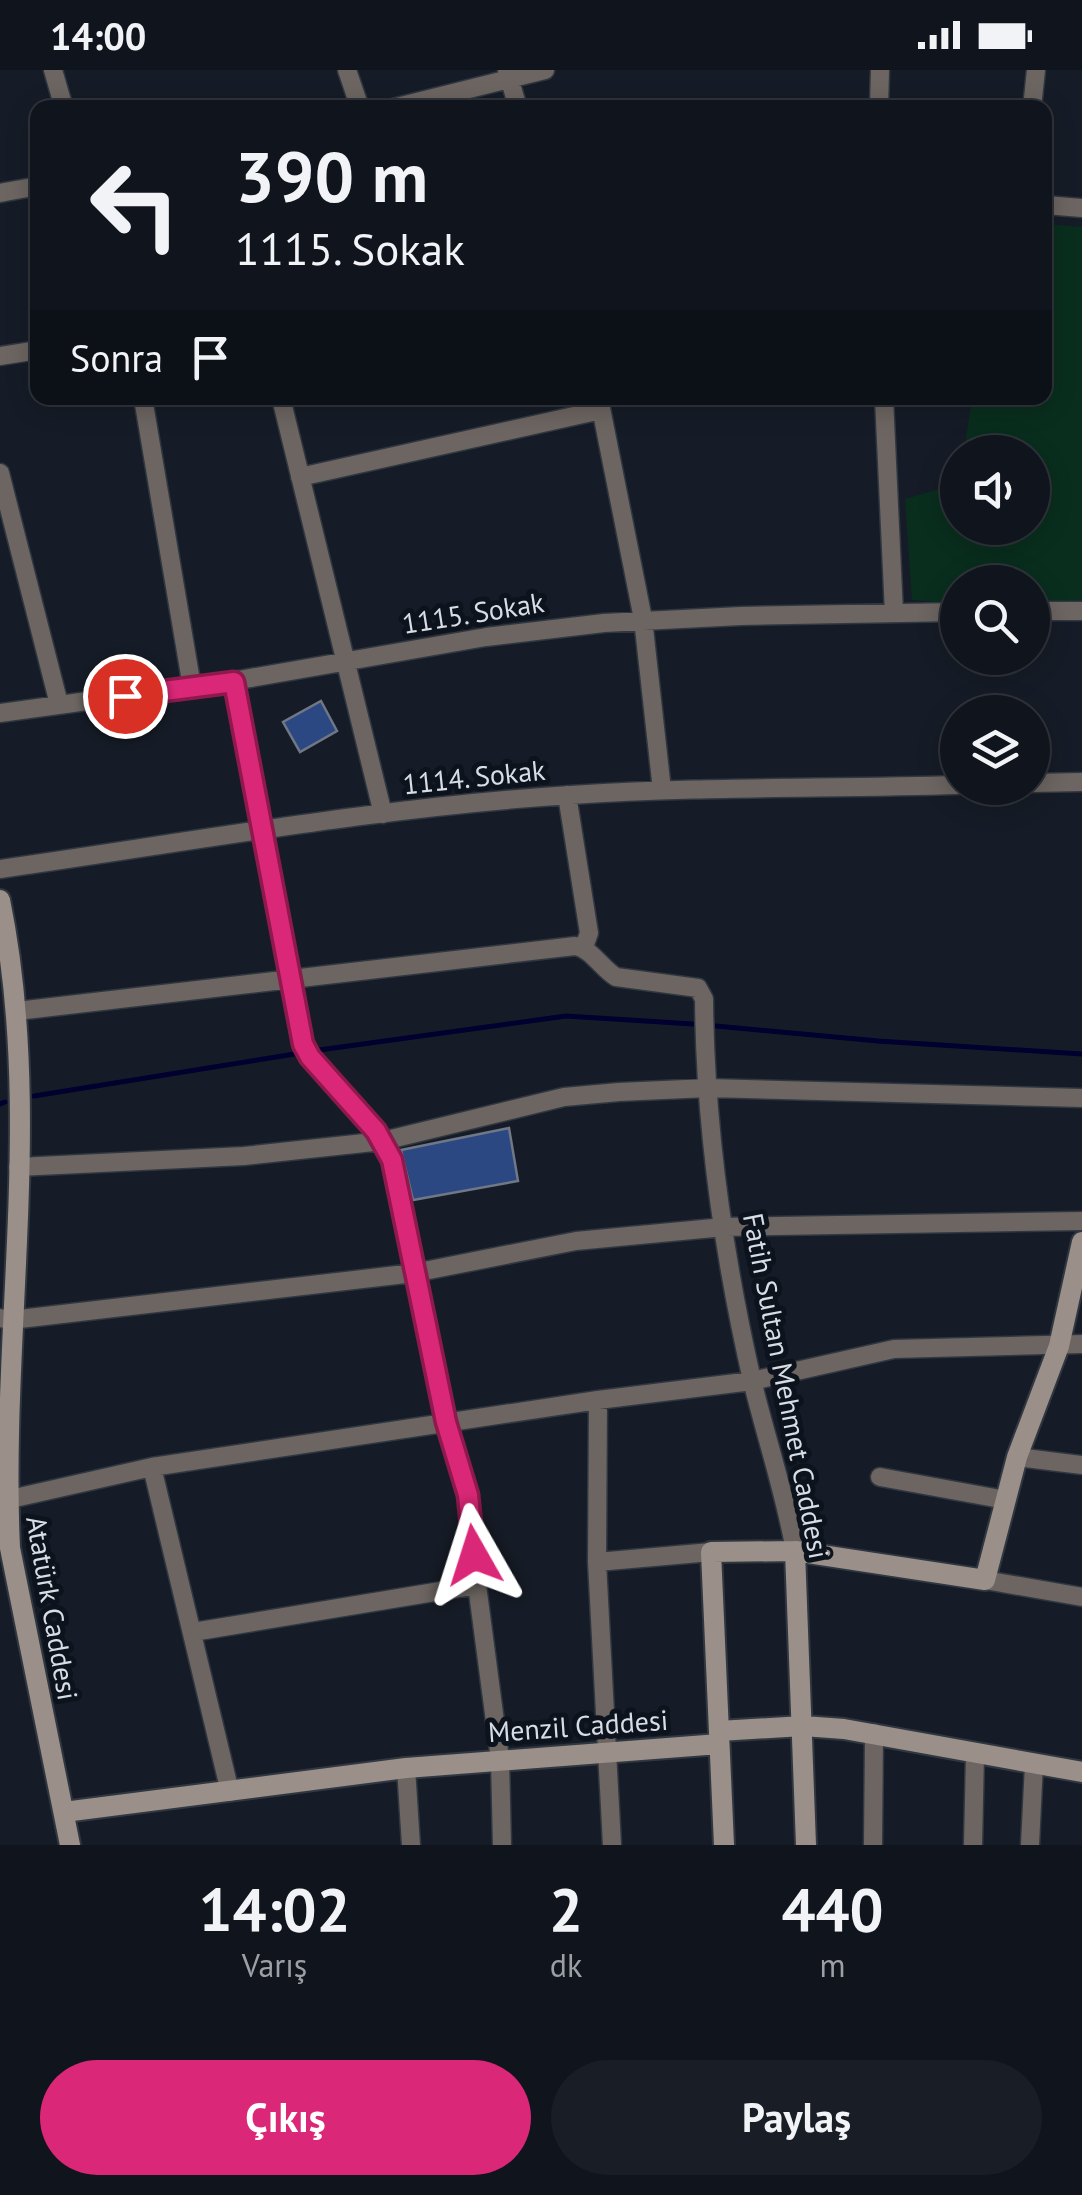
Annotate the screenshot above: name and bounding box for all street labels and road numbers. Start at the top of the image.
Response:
street label: 1115. Sokak [399,583,547,642]
street label: 1114. Sokak [401,751,548,802]
street label: Fatih Sultan Mehmet Caddesi [735,1210,838,1562]
street label: Atatürk Caddesi [18,1513,87,1703]
street label: Menzil Caddesi [487,1701,669,1750]

